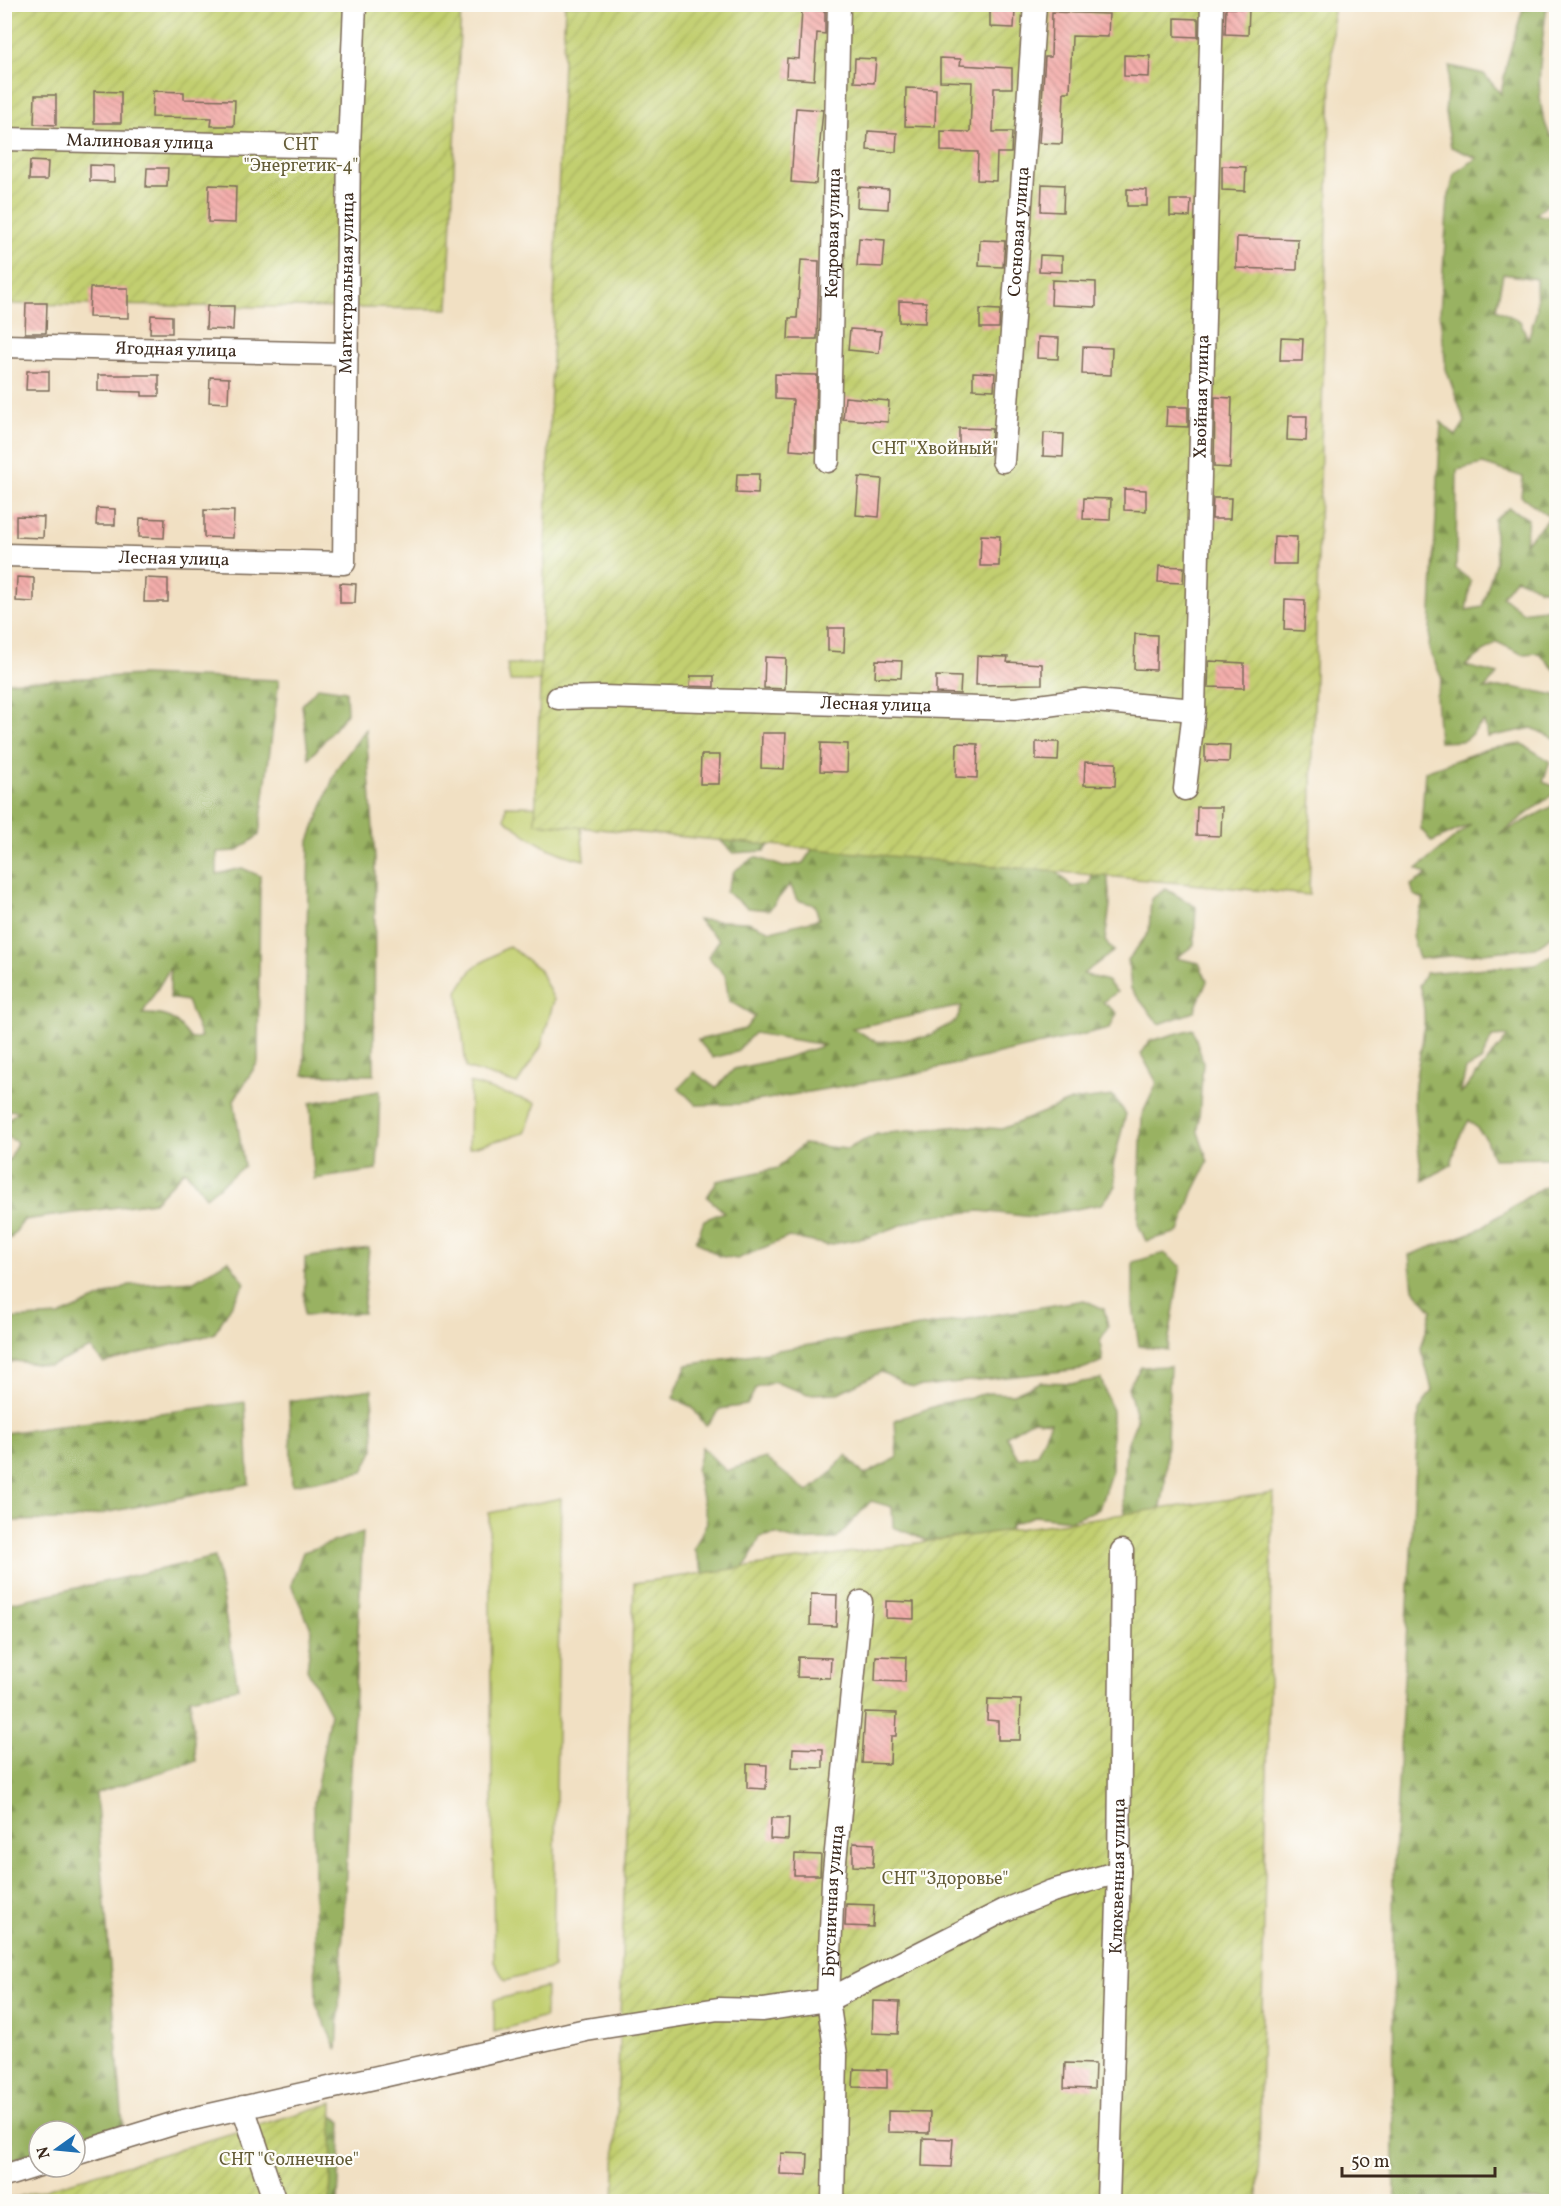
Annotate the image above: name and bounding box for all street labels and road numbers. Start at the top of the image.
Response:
street label: Малиновая улица [66,128,214,156]
street label: Сосновая улица [1002,165,1036,298]
street label: Кедровая улица [819,167,848,299]
street label: Магистральная улица [334,192,361,374]
street label: Хвойная улица [1188,334,1216,459]
street label: Ягодная улица [115,336,237,364]
street label: Лесная улица [118,545,230,573]
street label: Лесная улица [820,691,932,719]
street label: Клюквенная улица [1104,1798,1132,1955]
street label: Брусничная улица [816,1823,851,1978]

